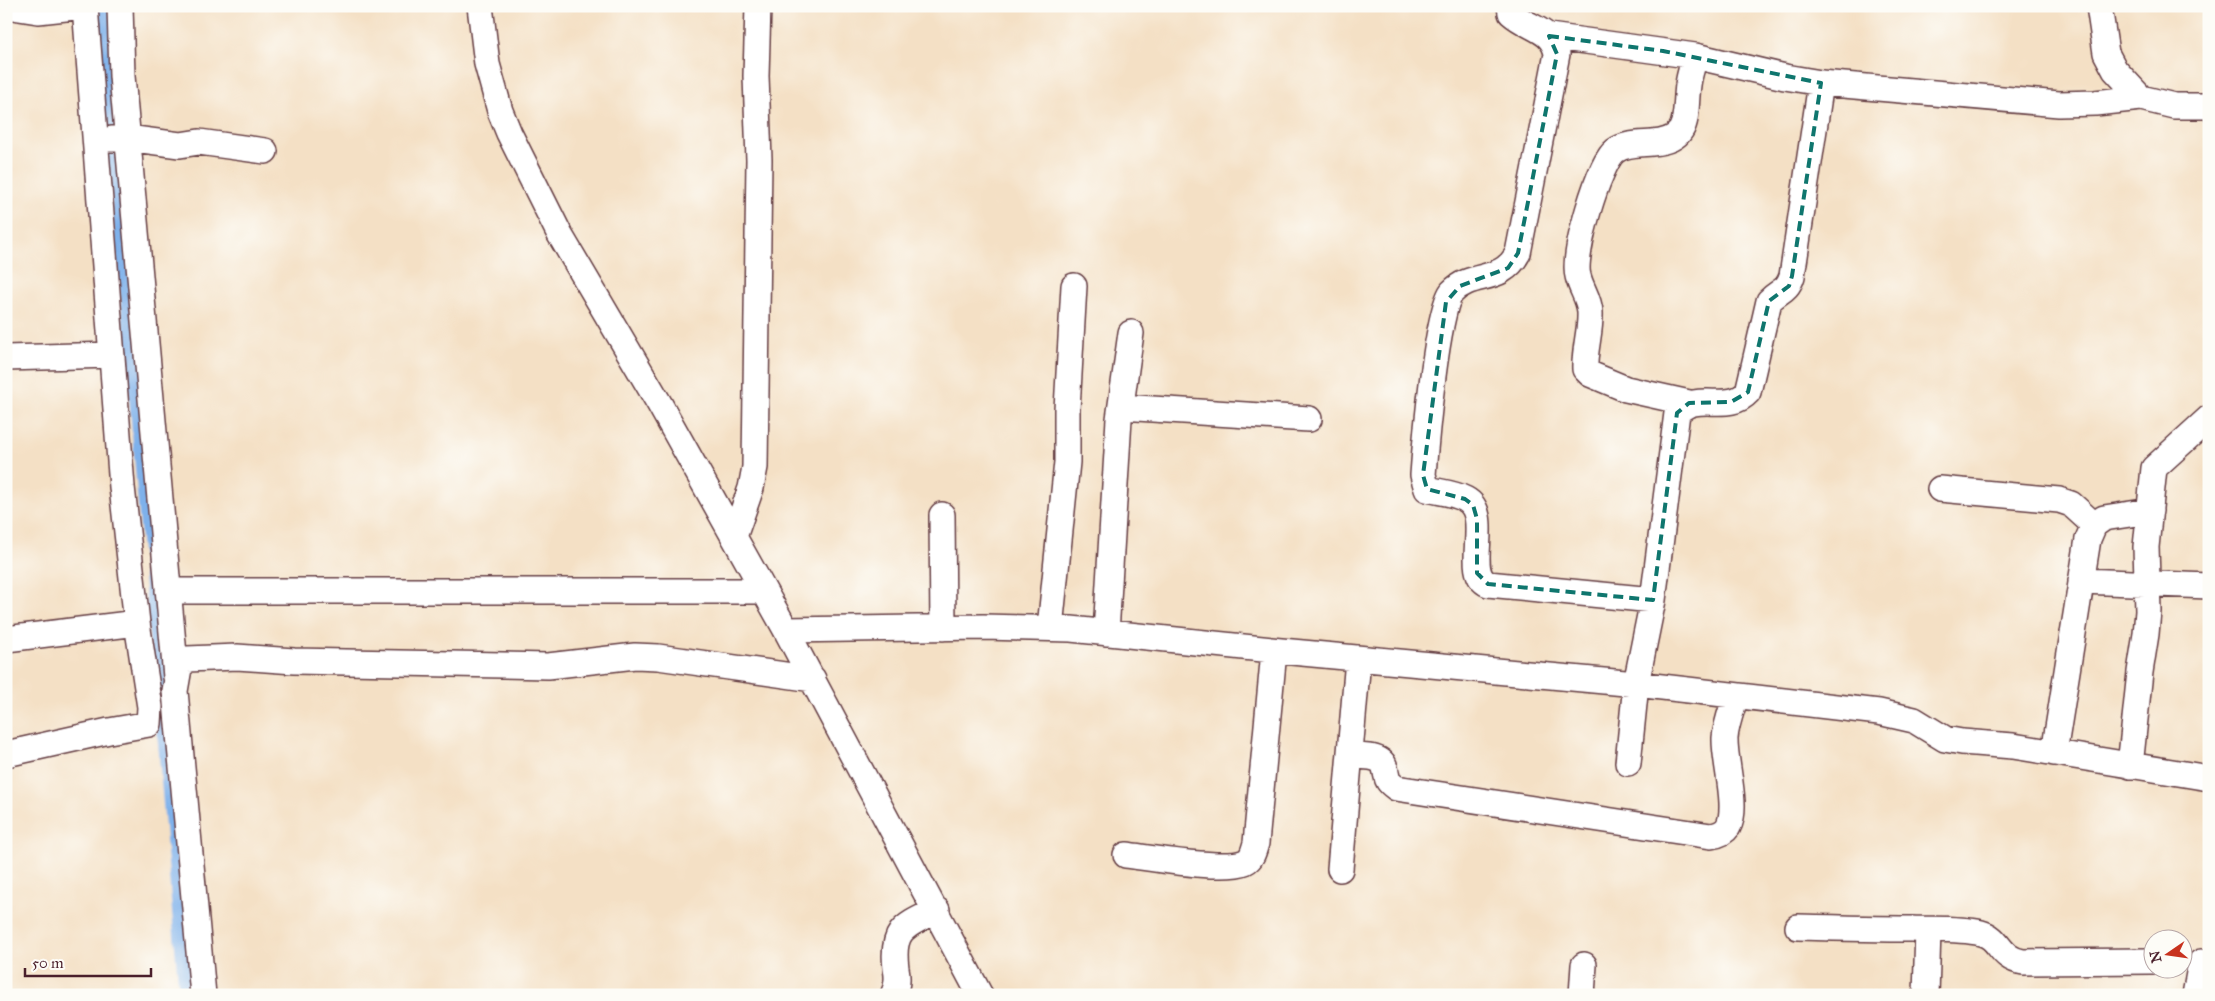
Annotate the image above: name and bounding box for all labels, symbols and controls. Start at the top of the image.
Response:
north arrow [2142,928,2192,978]
scale bar [25,946,151,978]
text: N [2146,949,2165,965]
text: 50 m [32,954,64,972]

